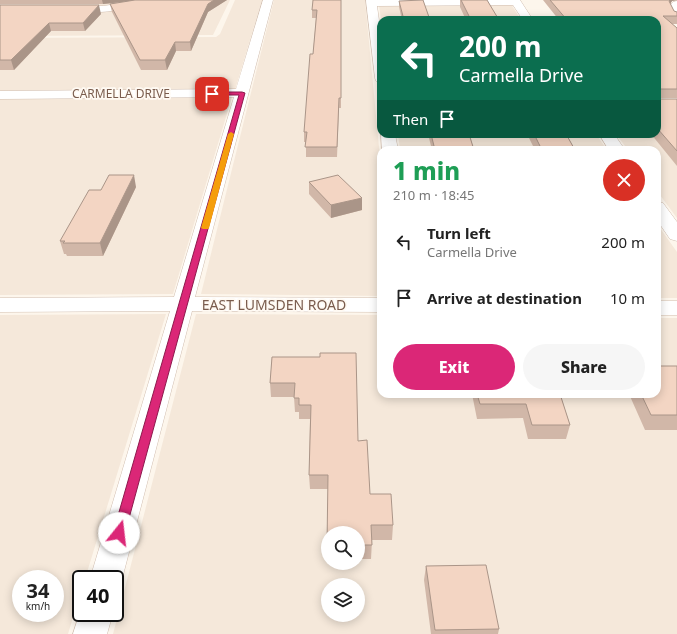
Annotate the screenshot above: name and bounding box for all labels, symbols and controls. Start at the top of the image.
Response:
text: 200 m [459,27,542,65]
icon: left [393,32,445,84]
text: Carmella Drive [459,63,583,87]
pin [195,77,229,111]
icon: arrive [201,83,223,105]
street label: CARMELLA DRIVE [72,85,170,102]
icon: arrive [436,108,458,130]
text: Then [393,109,428,129]
text: 1 min [393,154,460,187]
button: close [603,159,645,201]
text: 210 m · 18:45 [393,186,474,204]
text: Turn left [427,223,491,243]
icon: left [393,231,415,253]
text: 200 m [601,232,645,252]
text: Carmella Drive [427,243,517,261]
icon: arrive [393,287,415,309]
text: Arrive at destination [427,288,582,308]
text: 10 m [610,288,645,308]
street label: EAST LUMSDEN ROAD [202,295,346,314]
button: Exit [393,344,515,390]
button: Share [523,344,645,390]
position arrow [98,512,140,554]
map controls [321,526,365,622]
button: search [321,526,365,570]
speed limit sign: 40 [72,570,124,622]
text: 34 [27,577,49,604]
button: layers [321,578,365,622]
text: km/h [26,599,50,613]

